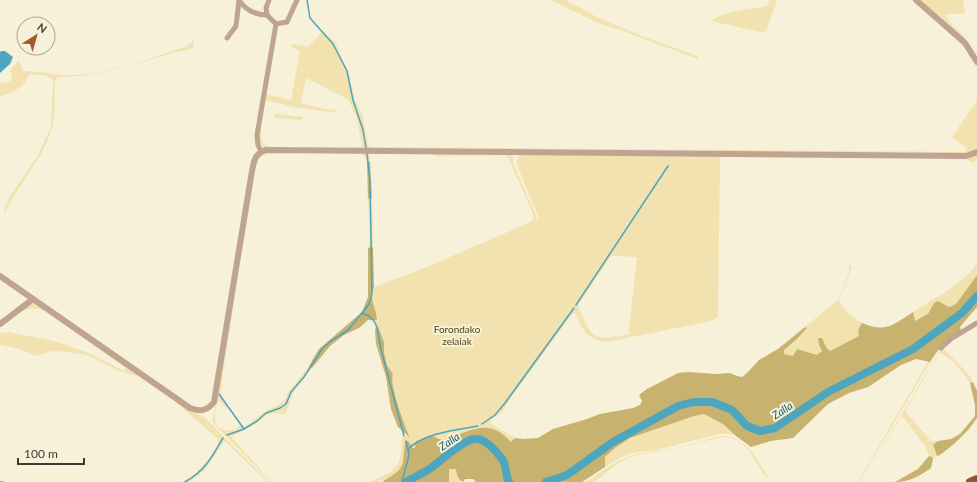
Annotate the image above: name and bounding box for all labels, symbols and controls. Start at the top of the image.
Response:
north arrow [16,16,56,56]
text: N [35,20,50,35]
park label: Forondako zelaiak [434,323,481,347]
water label: Zalla [768,398,795,422]
water label: Zalla [435,429,462,453]
scale bar [18,440,84,466]
text: 100 m [24,446,58,461]

